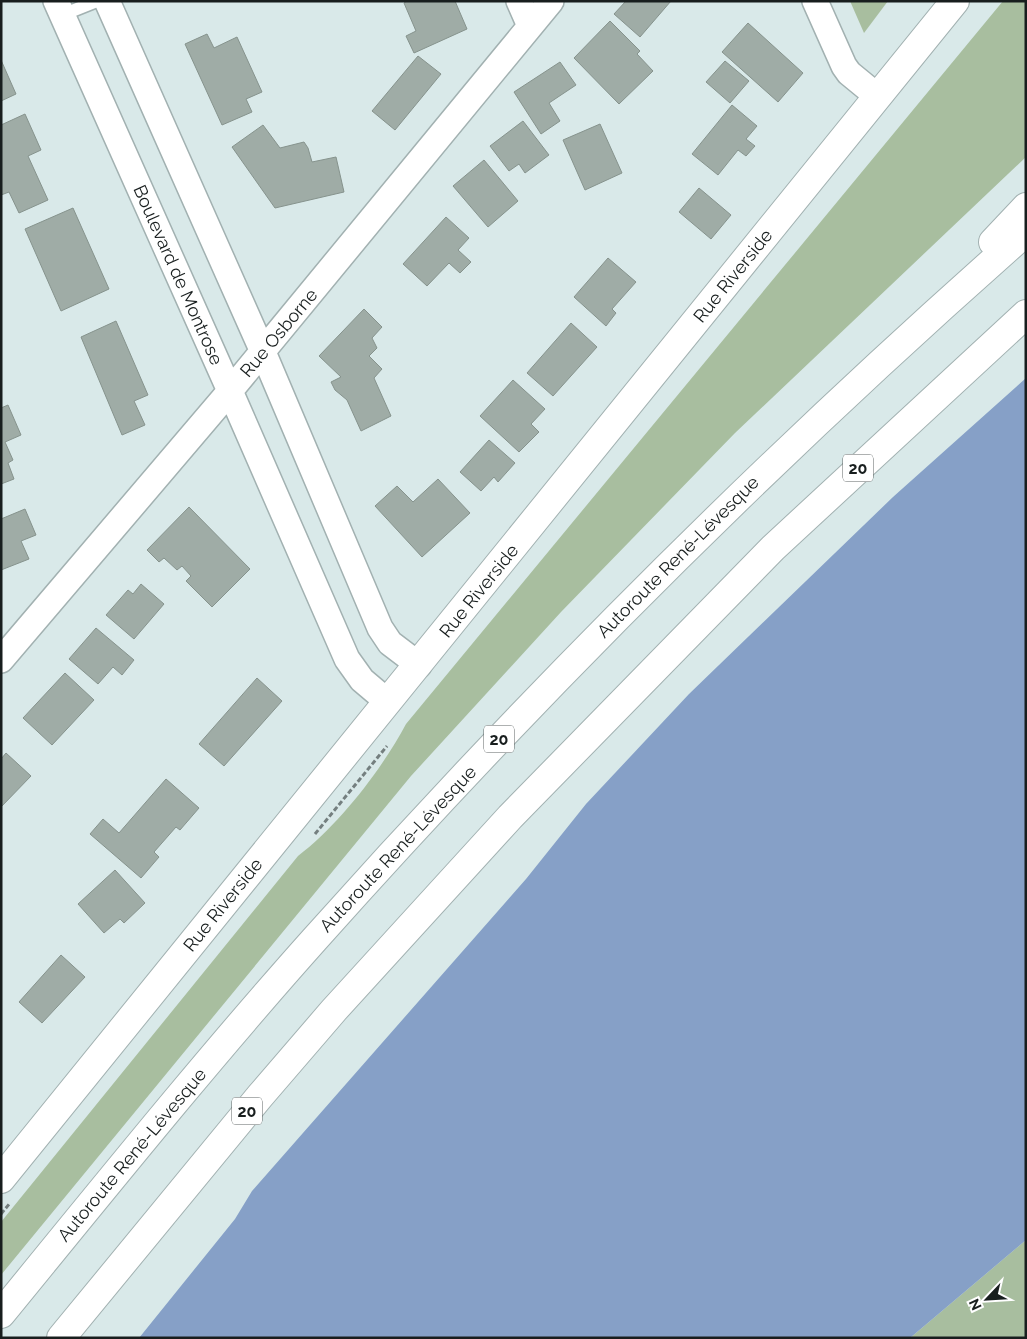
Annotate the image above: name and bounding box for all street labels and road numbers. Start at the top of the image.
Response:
street label: Boulevard de Montrose [129,182,228,368]
street label: Rue Riverside [689,225,777,326]
street label: Rue Osborne [236,284,322,381]
road number: 20 [843,454,873,482]
street label: Autoroute René-Lévesque [592,471,763,642]
street label: Rue Riverside [435,540,523,641]
road number: 20 [484,726,514,752]
street label: Autoroute René-Lévesque [315,761,481,936]
street label: Rue Riverside [179,854,267,955]
street label: Autoroute René-Lévesque [53,1063,211,1246]
road number: 20 [232,1098,262,1124]

